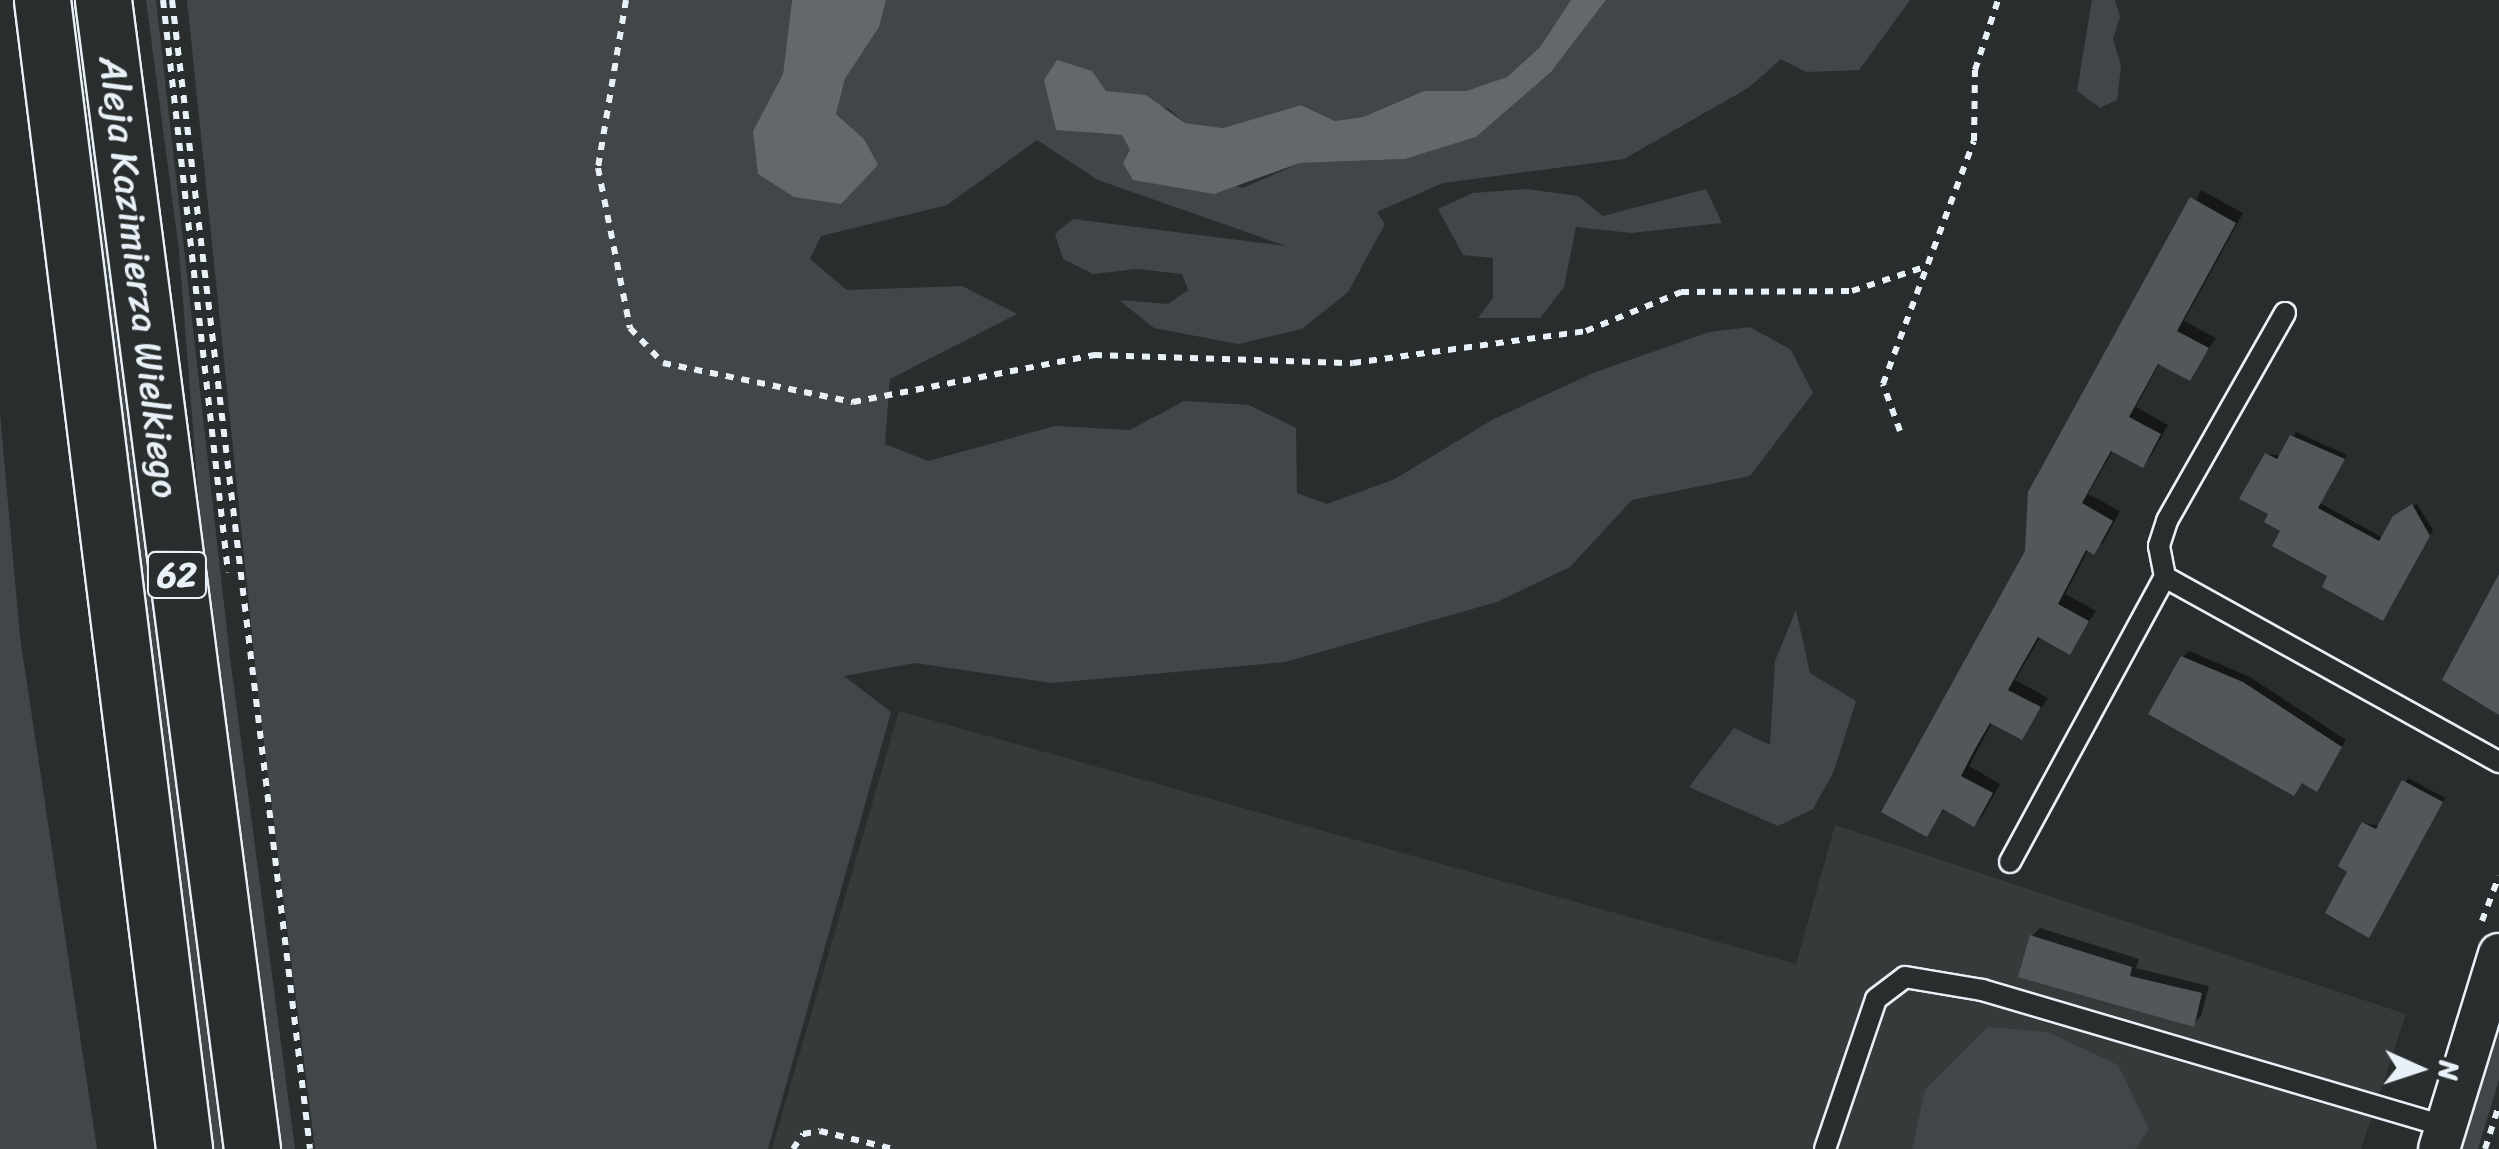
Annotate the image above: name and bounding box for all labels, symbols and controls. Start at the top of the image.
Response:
street label: Aleja Kazimierza Wielkiego [89,52,189,502]
road number: 62 [144,545,210,605]
north arrow [2369,1019,2469,1119]
text: N [2424,1060,2474,1082]

